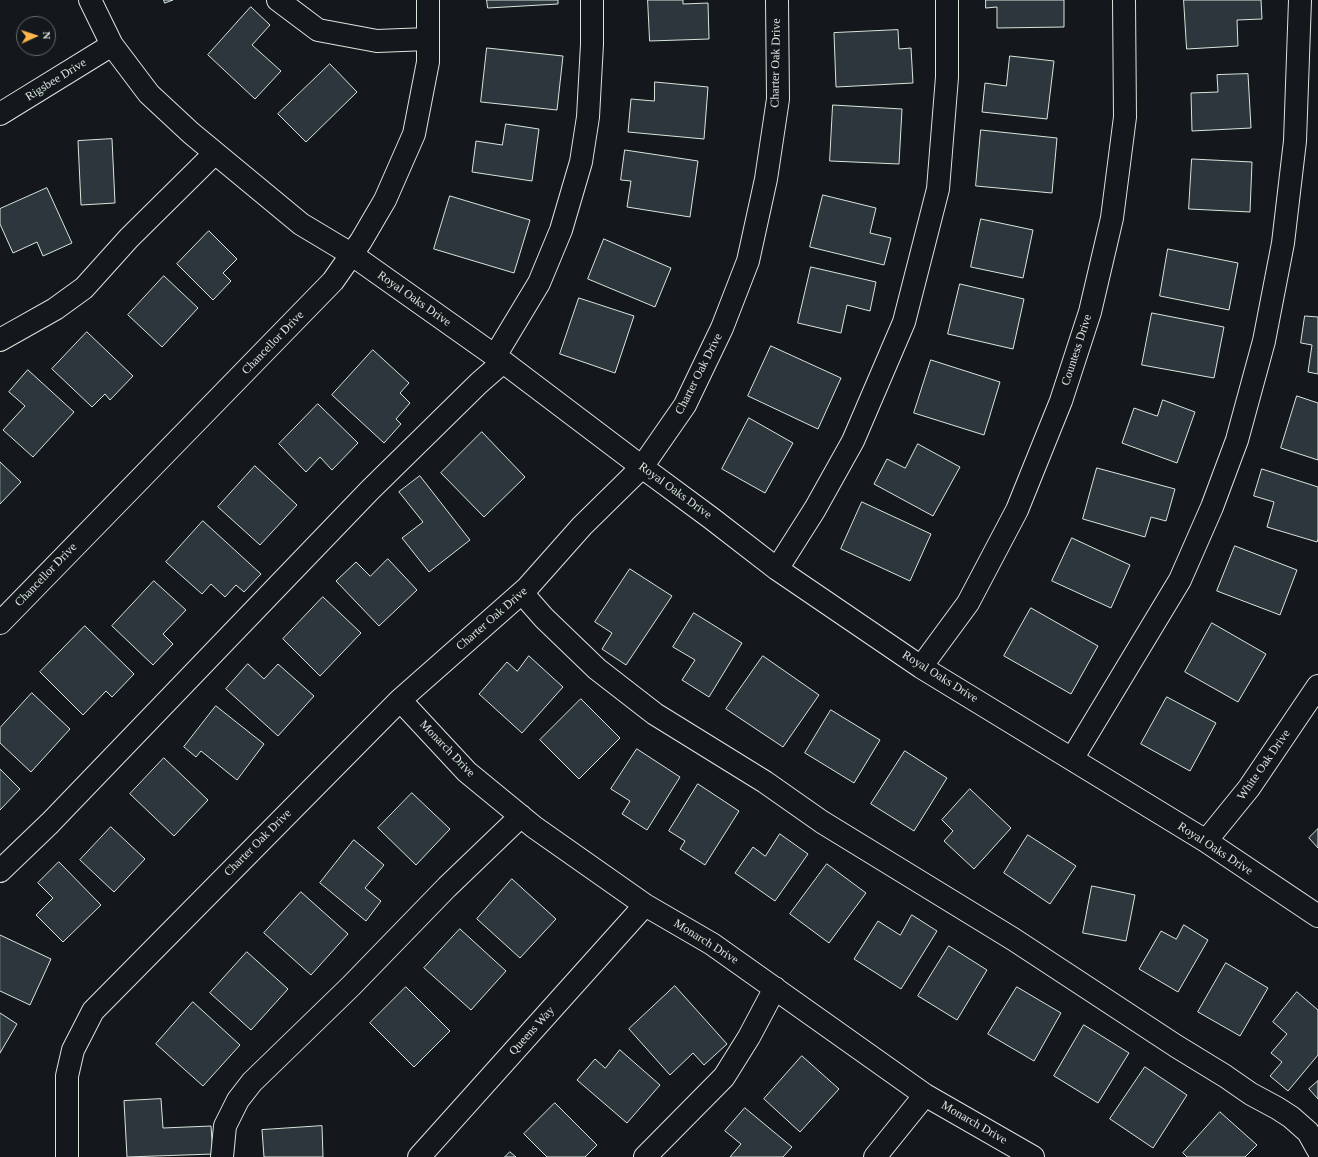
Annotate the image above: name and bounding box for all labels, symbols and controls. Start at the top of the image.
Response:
north arrow [16,16,56,56]
street label: Charter Oak Drive [768,18,784,108]
text: N [41,31,53,40]
street label: Rigsbee Drive [23,56,89,104]
street label: Royal Oaks Drive [374,268,454,330]
street label: Chancellor Drive [239,308,307,378]
street label: Countess Drive [1059,312,1095,388]
street label: Charter Oak Drive [672,331,726,417]
street label: Royal Oaks Drive [636,460,714,522]
street label: Chancellor Drive [12,540,80,610]
street label: Charter Oak Drive [454,584,530,654]
street label: Royal Oaks Drive [899,648,981,706]
street label: Monarch Drive [416,718,478,780]
street label: White Oak Drive [1234,727,1294,803]
street label: Charter Oak Drive [221,806,295,880]
street label: Royal Oaks Drive [1175,819,1255,879]
street label: Monarch Drive [671,916,741,968]
street label: Queens Way [506,1004,558,1058]
street label: Monarch Drive [939,1098,1009,1148]

